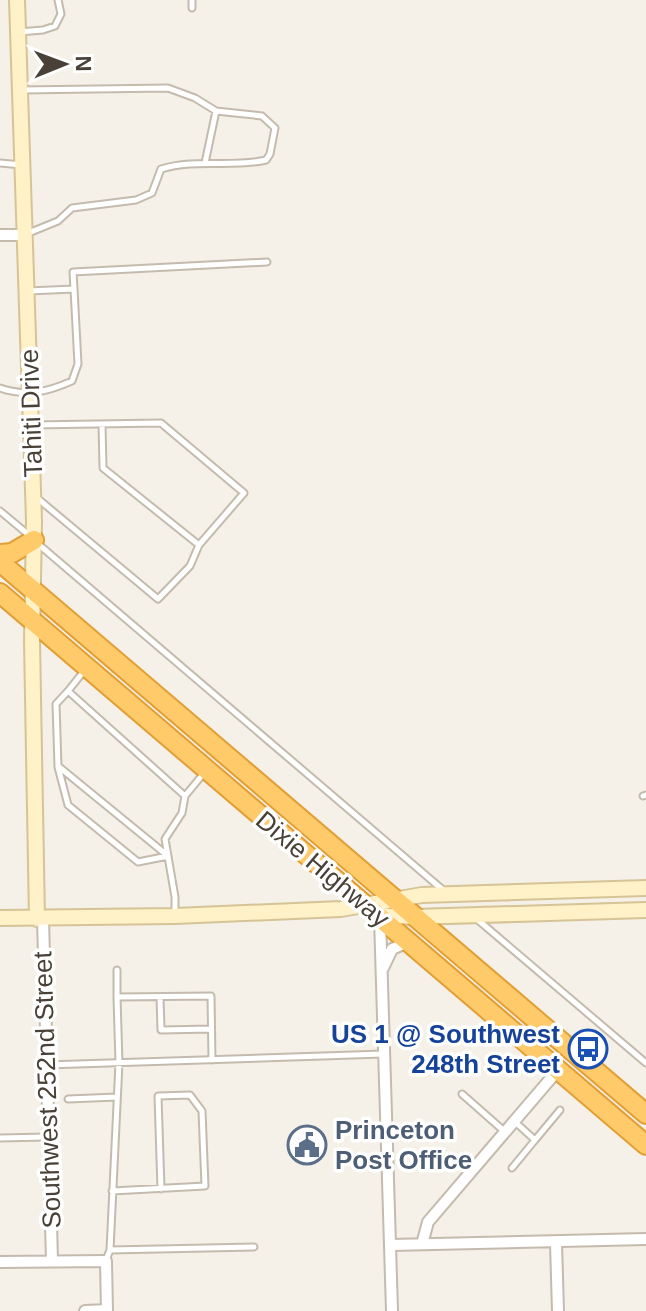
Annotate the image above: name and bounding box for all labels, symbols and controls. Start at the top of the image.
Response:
north arrow [24,24,104,104]
text: N [71,55,96,72]
street label: Tahiti Drive [14,348,48,478]
street label: Dixie Highway [250,805,396,933]
street label: Southwest 252nd Street [27,950,67,1229]
place label: US 1 @ Southwest 248th Street [331,1019,560,1079]
bus stop icon: US 1 @ Southwest 248th Street [567,1028,609,1070]
place label: Princeton Post Office [335,1115,472,1175]
public building icon: Princeton Post Office [286,1124,328,1166]

